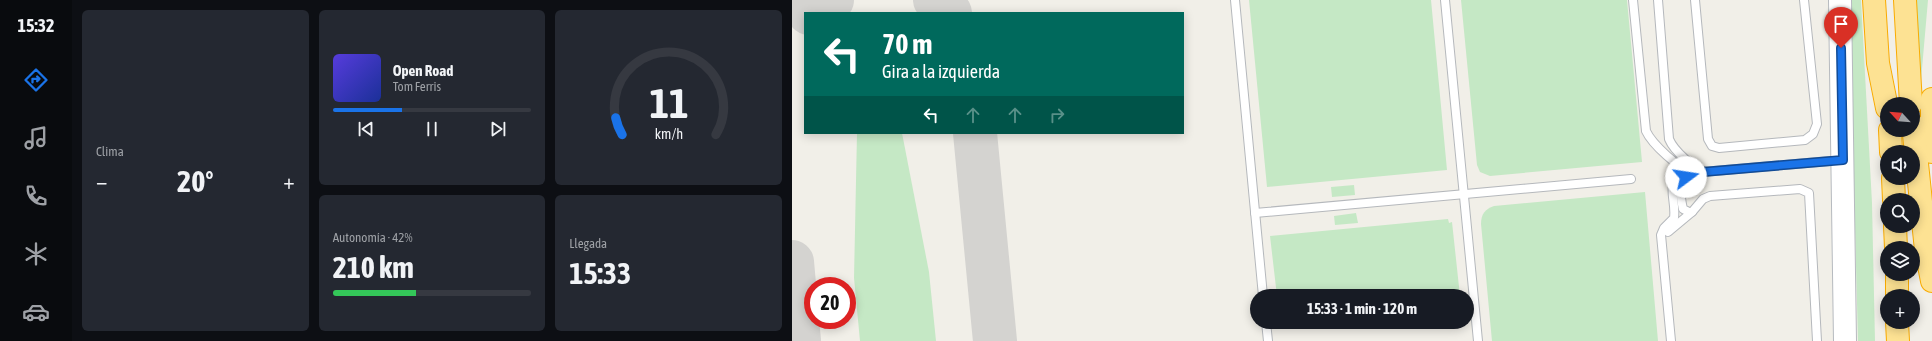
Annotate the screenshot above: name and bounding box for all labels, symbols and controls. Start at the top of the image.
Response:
pin [1824,7.0,1858,48]
icon: arrive [1830,13,1852,35]
text: 15:32 [17,15,55,36]
icon: left [816,28,868,80]
text: 70 m [882,28,932,60]
text: Gira a la izquierda [882,61,1000,82]
text: Open Road [393,62,453,79]
icon: directions [22,66,50,94]
text: Tom Ferris [393,79,441,94]
text: 11 [649,79,688,127]
north arrow [1880,97,1920,137]
map controls [1880,97,1920,329]
icon: left [920,104,942,126]
icon: ahead [962,104,984,126]
icon: ahead [1004,104,1026,126]
icon: right [1046,104,1068,126]
icon: previous [355,118,377,140]
icon: pause [421,118,443,140]
icon: next [487,118,509,140]
icon: music [22,124,50,152]
text: km/h [654,126,683,142]
text: Clima [96,144,124,159]
button: sound [1880,145,1920,185]
position arrow [1665,156,1707,198]
text: 20° [177,164,214,198]
text: − [96,168,107,194]
text: + [283,168,295,194]
icon: phone [22,182,50,210]
button: search [1880,193,1920,233]
text: Autonomía · 42% [333,230,412,245]
text: Llegada [569,236,607,251]
icon: climate [22,240,50,268]
button: layers [1880,241,1920,281]
text: 210 km [333,250,414,284]
text: 15:33 [569,256,631,290]
speed limit sign: 20 [804,277,856,329]
button: + [1880,289,1920,329]
icon: car [22,298,50,326]
text: 15:33 · 1 min · 120 m [1307,300,1417,317]

